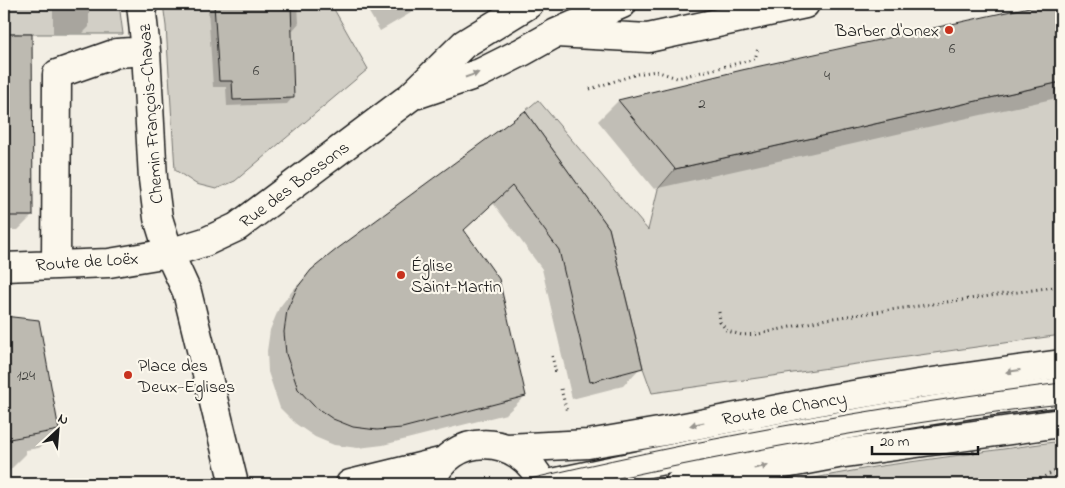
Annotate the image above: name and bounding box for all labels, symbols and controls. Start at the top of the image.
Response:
place label: Barber d'Onex [834,19,939,45]
street label: Chemin François-Chavaz [133,23,171,205]
marker: Barber d'Onex [943,24,955,36]
house number: 6 [949,38,956,60]
house number: 6 [253,60,260,82]
house number: 4 [824,65,830,87]
one-way arrow [465,71,480,79]
house number: 2 [698,93,706,115]
street label: Rue des Bossons [235,136,356,236]
street label: Route de Loëx [35,246,139,280]
place label: Église Saint-Martin [411,254,502,301]
marker: Église Saint-Martin [395,269,407,281]
place label: Place des Deux-Eglises [137,354,235,402]
house number: 124 [17,365,35,387]
one-way arrow [1005,367,1021,375]
marker: Place des Deux-Eglises [122,369,134,381]
street label: Route de Chancy [720,386,849,434]
north arrow [32,406,82,456]
text: N [54,408,72,431]
one-way arrow [690,420,705,428]
scale bar [872,423,979,455]
text: 20 m [880,431,910,453]
one-way arrow [754,463,770,471]

